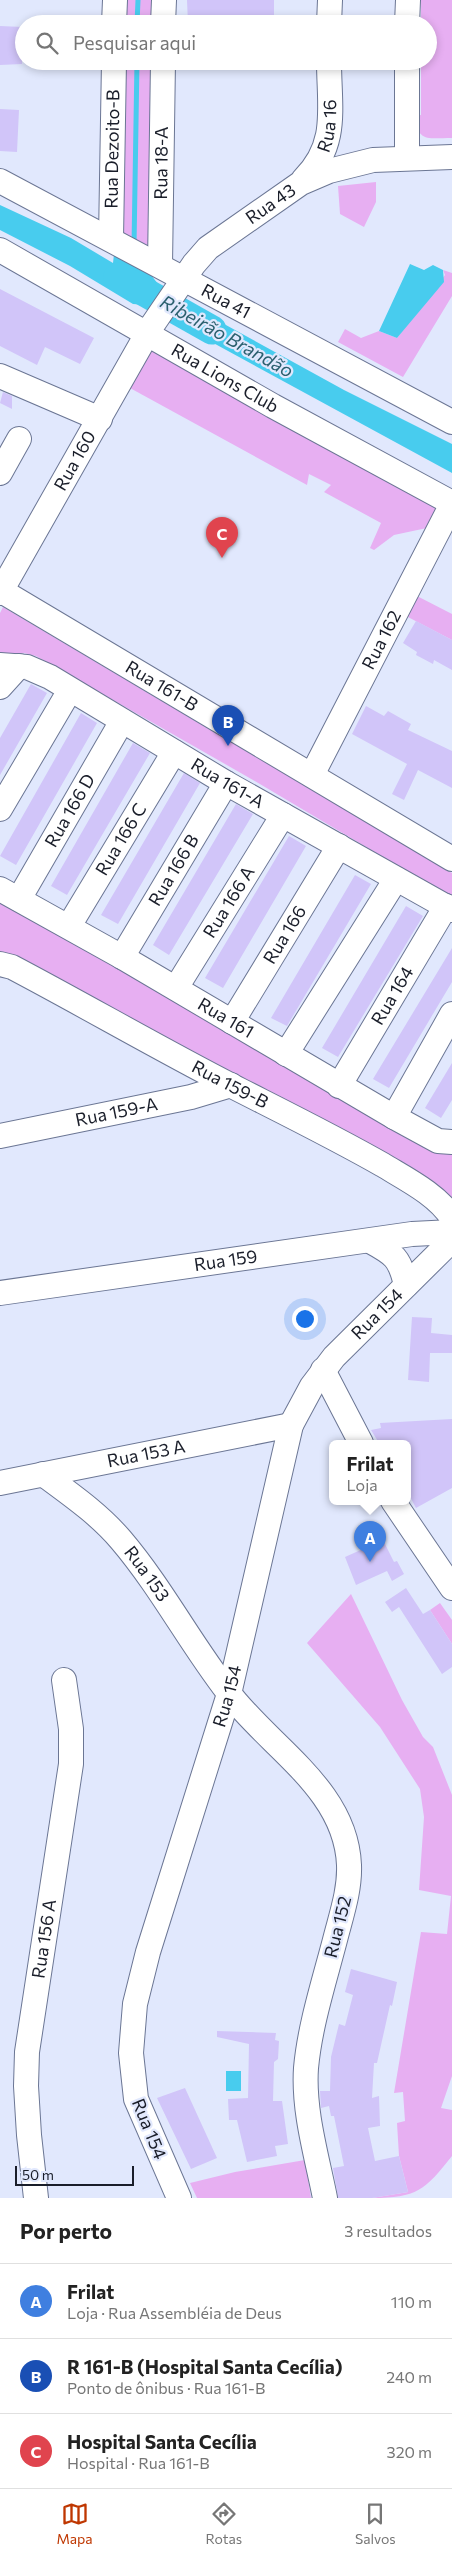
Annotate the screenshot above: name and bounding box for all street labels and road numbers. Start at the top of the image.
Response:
street label: Rua Dezoito-B [99,89,124,209]
street label: Rua 16 [312,99,340,155]
street label: Rua 18-A [149,126,172,200]
street label: Rua 43 [241,178,299,228]
street label: Rua 41 [198,278,255,323]
street label: Rua Lions Club [168,338,283,417]
street label: Rua 160 [48,426,100,494]
street label: Rua 162 [357,606,405,673]
street label: Rua 161-B [122,655,202,715]
street label: Rua 161-A [187,753,268,812]
street label: Rua 166 D [39,770,99,851]
street label: Rua 166 C [90,799,150,879]
street label: Rua 166 B [143,830,203,910]
street label: Rua 166 A [198,862,259,942]
street label: Rua 166 [258,901,310,968]
street label: Rua 164 [366,962,418,1029]
street label: Rua 161 [194,992,258,1042]
street label: Rua 159-B [188,1055,272,1113]
street label: Rua 159-A [73,1092,160,1130]
street label: Rua 159 [192,1244,259,1275]
street label: Rua 154 [346,1283,407,1344]
street label: Rua 153 A [105,1434,187,1471]
street label: Rua 153 [120,1541,175,1605]
street label: Rua 154 [207,1662,245,1730]
street label: Rua 152 [319,1894,355,1960]
street label: Rua 156 A [26,1898,60,1980]
street label: Rua 154 [128,2095,172,2162]

